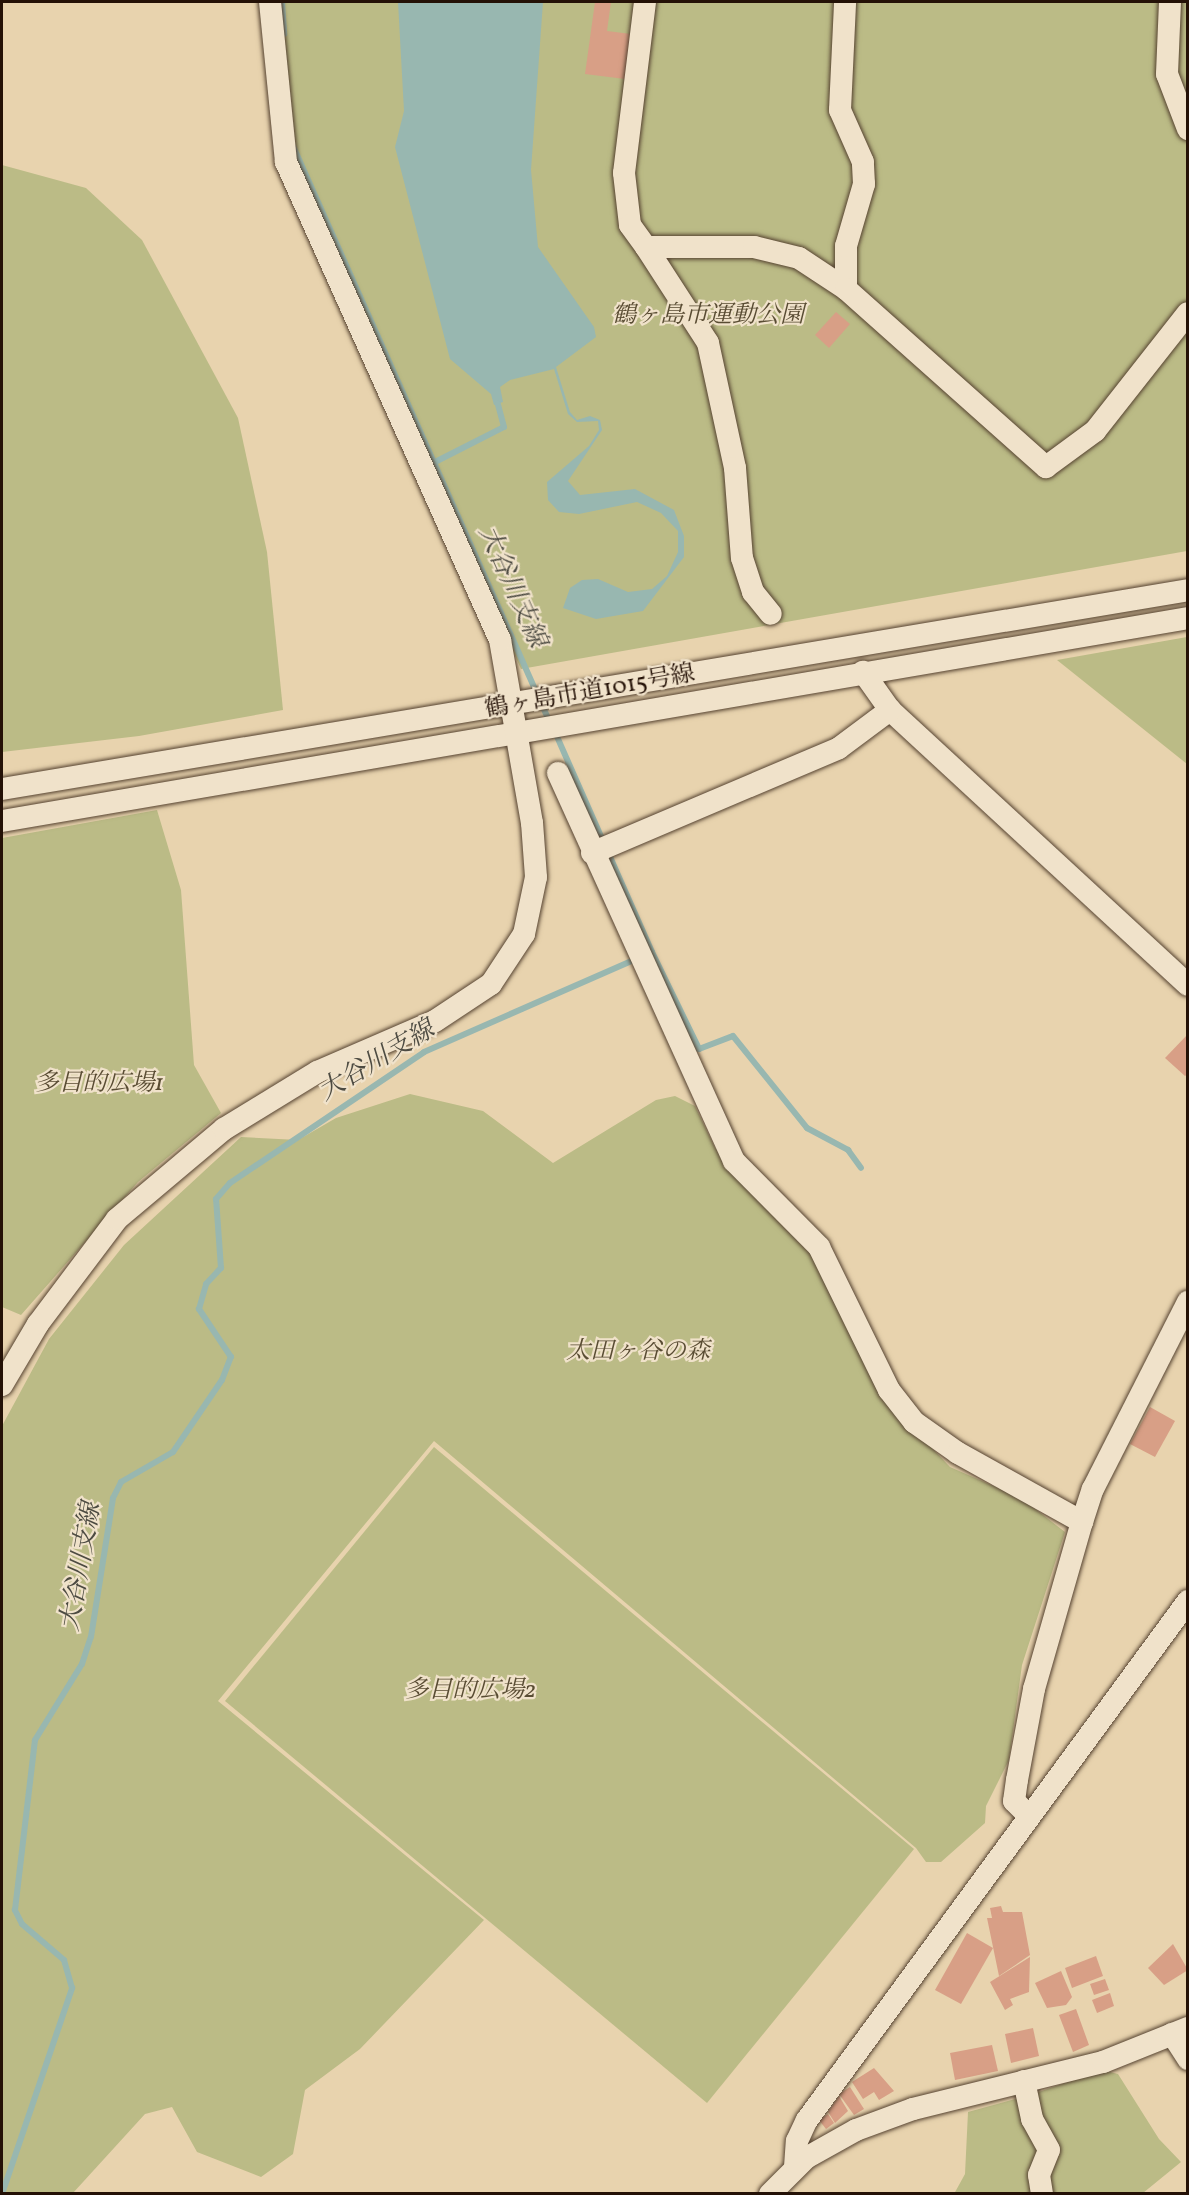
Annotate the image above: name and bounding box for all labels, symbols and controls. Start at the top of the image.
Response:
park label: 鶴ヶ島市運動公園 [612,303,804,331]
water label: 大谷川支線 [470,521,552,653]
street label: 鶴ヶ島市道1015号線 [483,660,697,726]
water label: 大谷川支線 [313,1015,441,1109]
park label: 多目的広場1 [34,1071,164,1099]
park label: 太田ヶ谷の森 [566,1339,710,1367]
water label: 大谷川支線 [55,1500,109,1634]
park label: 多目的広場2 [404,1678,536,1706]

